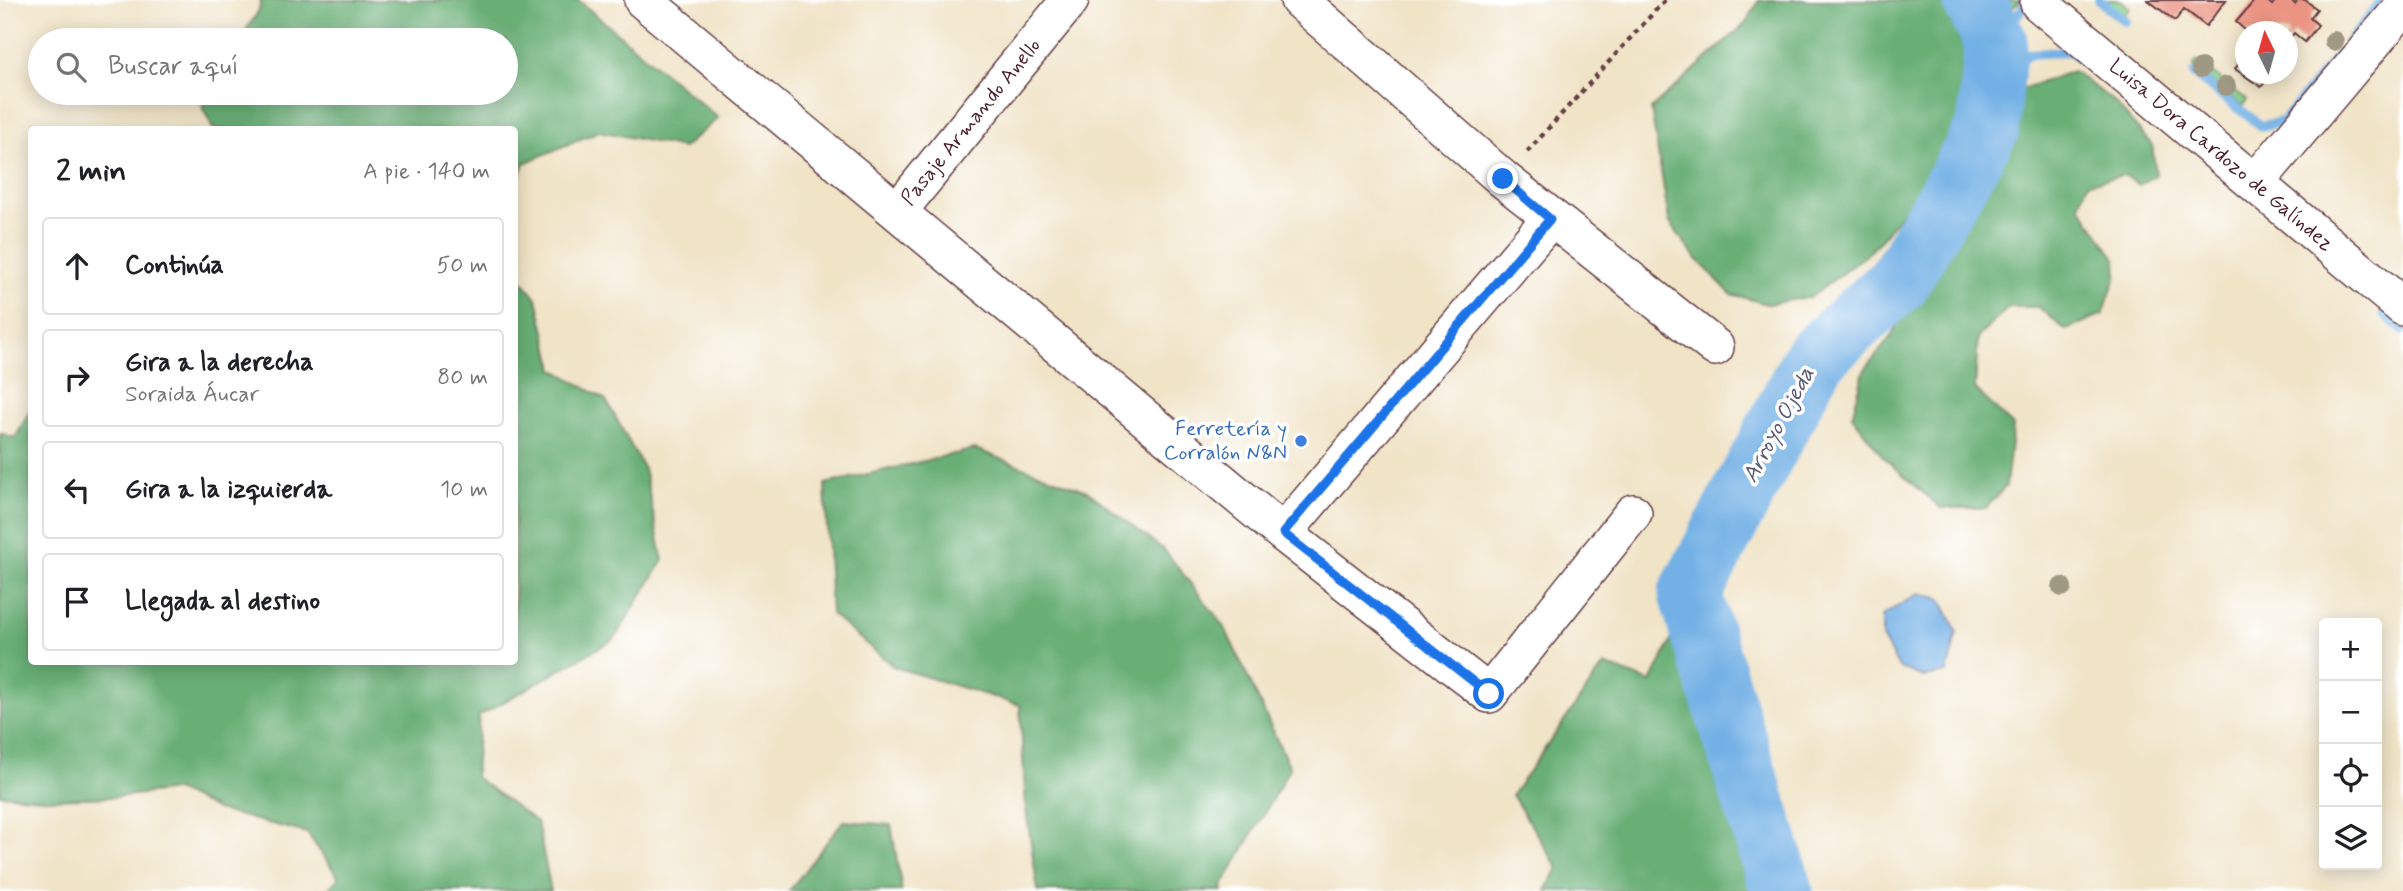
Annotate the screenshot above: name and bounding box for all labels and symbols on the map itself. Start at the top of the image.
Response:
north arrow [2235,21,2298,84]
street label: Pasaje Armando Anello [895,33,1047,211]
street label: Luisa Dora Cardozo de Galíndez [2103,53,2339,258]
route end [1487,163,1518,194]
water label: Arroyo Ojeda [1736,362,1822,488]
place label: Ferretería y Corralón N&N [1164,415,1287,467]
marker: Ferretería y Corralón N&N [1293,433,1309,449]
route start [1473,678,1504,709]

